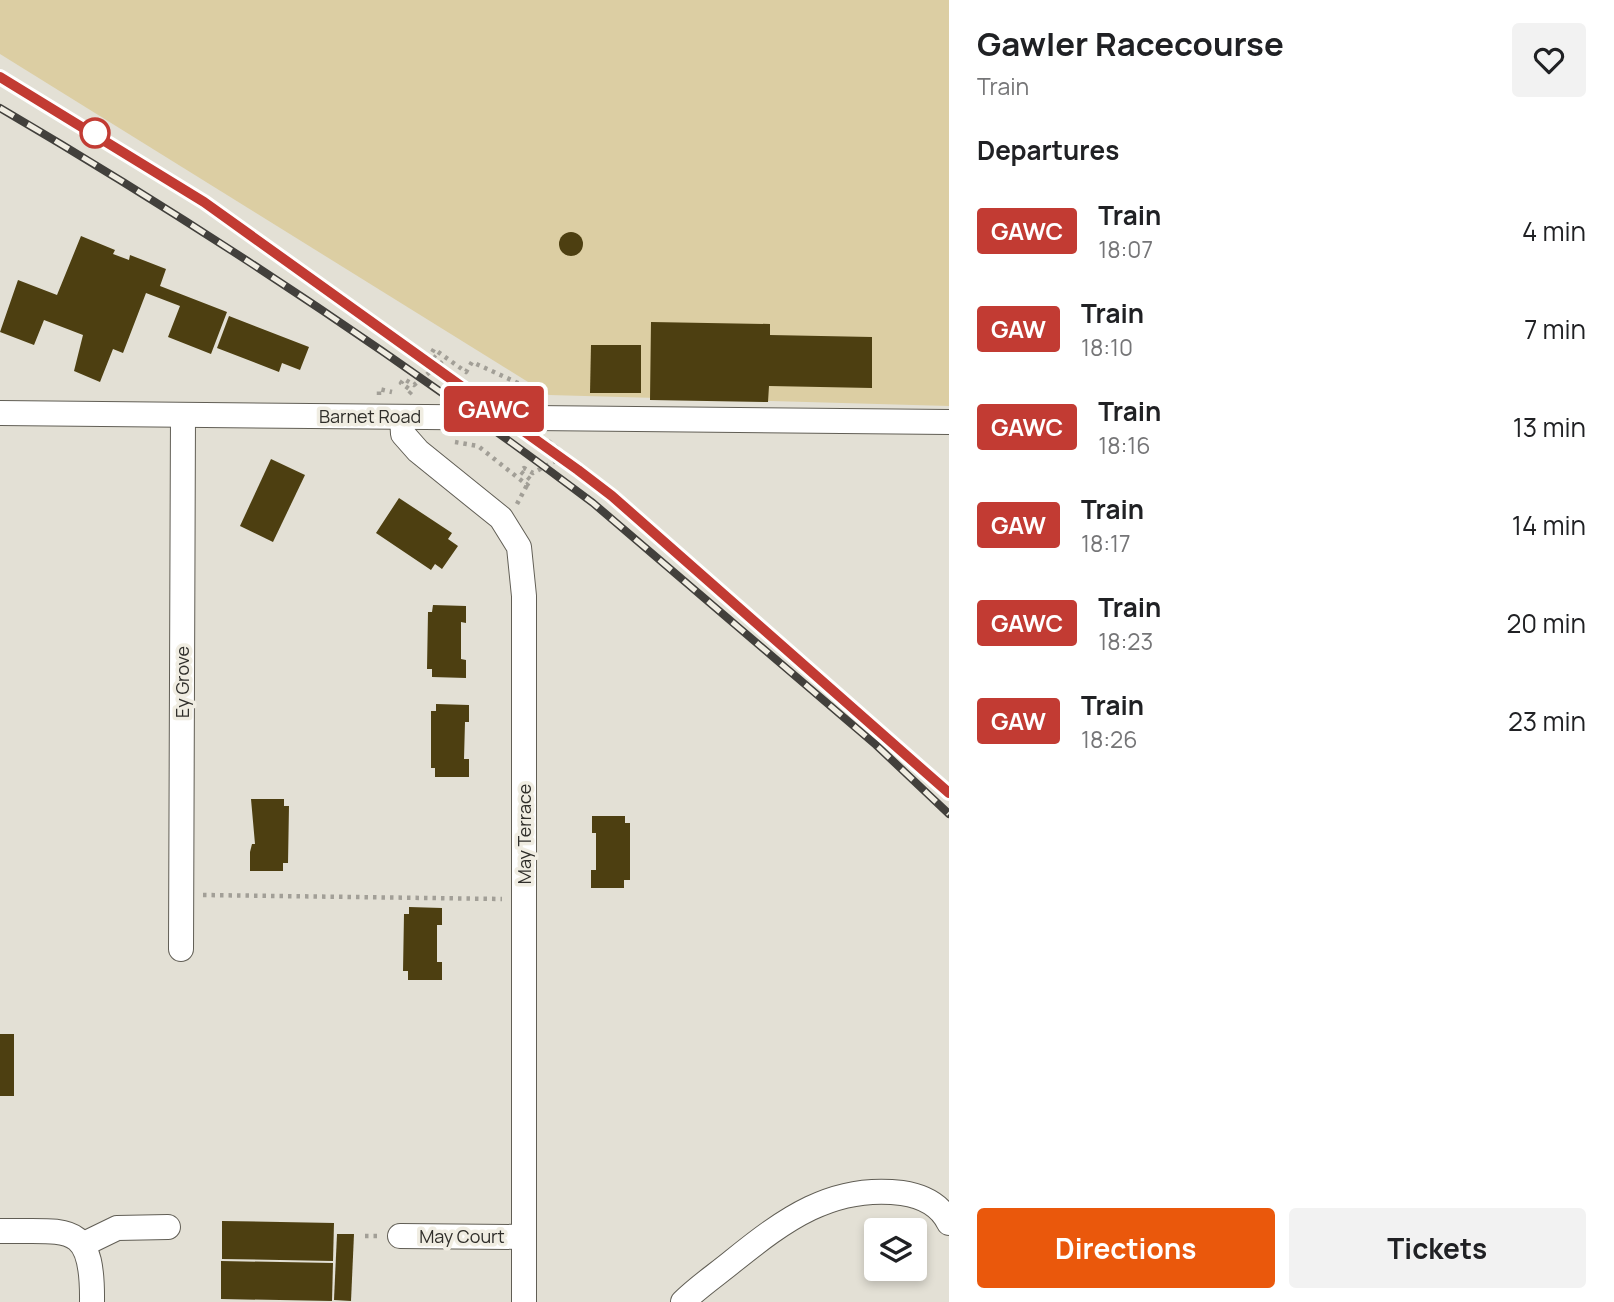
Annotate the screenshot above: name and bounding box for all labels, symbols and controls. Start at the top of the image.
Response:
text: Gawler Racecourse [977,21,1284,66]
button: heart [1512,23,1586,97]
text: Train [977,70,1029,102]
unlabelled marker [80,118,110,148]
text: Departures [977,132,1119,168]
text: Train [1098,197,1161,233]
text: 4 min [1522,213,1586,249]
text: GAWC [991,214,1063,247]
text: 18:07 [1098,233,1153,265]
text: Train [1081,295,1144,331]
text: 7 min [1524,311,1586,347]
text: GAW [991,312,1046,345]
text: 18:10 [1081,331,1133,363]
line badge: GAWC [445,386,543,432]
text: GAWC [458,392,530,425]
text: Train [1098,393,1161,429]
street label: Barnet Road [319,404,421,428]
text: 13 min [1513,409,1586,445]
text: GAWC [991,410,1063,443]
text: 18:16 [1098,429,1151,461]
text: Train [1081,491,1144,527]
text: 14 min [1512,507,1586,543]
text: GAW [991,508,1046,541]
text: 18:17 [1081,527,1131,559]
text: Train [1098,589,1161,625]
text: 20 min [1507,605,1586,641]
text: GAWC [991,606,1063,639]
text: 18:23 [1098,625,1153,657]
street label: Ey Grove [170,646,194,718]
text: Train [1081,687,1144,723]
text: 23 min [1508,703,1586,739]
text: GAW [991,704,1046,737]
text: 18:26 [1081,723,1138,755]
street label: May Terrace [512,784,536,884]
button: Directions [977,1208,1275,1288]
button: Tickets [1289,1208,1586,1288]
map controls [864,1218,927,1281]
button: layers [864,1218,927,1281]
street label: May Court [419,1224,505,1248]

